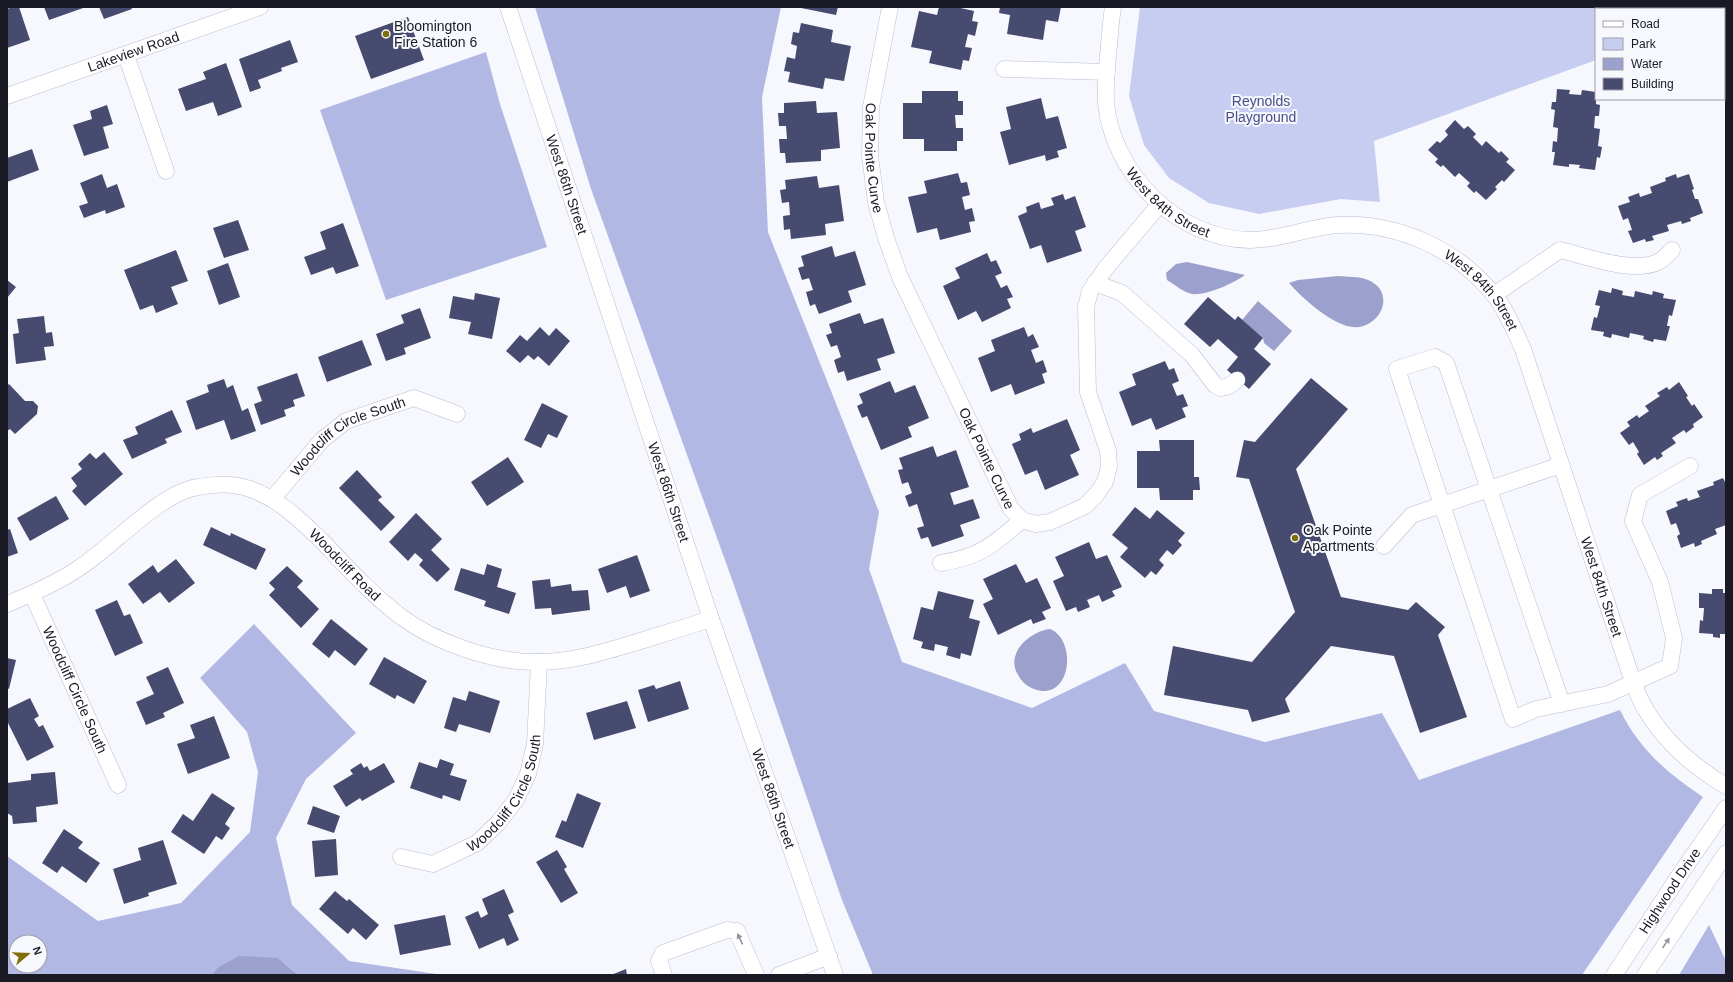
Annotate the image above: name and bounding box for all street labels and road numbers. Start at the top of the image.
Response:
street label: Lakeview Road [86,28,181,75]
street label: Oak Pointe Curve [862,103,887,215]
street label: West 86th Street [543,133,591,237]
street label: West 84th Street [1123,164,1212,240]
street label: West 84th Street [1442,246,1521,333]
street label: Woodcliff Circle South [287,394,407,479]
street label: Oak Pointe Curve [956,405,1018,512]
street label: West 86th Street [645,440,693,544]
street label: Woodcliff Road [306,525,384,604]
street label: West 84th Street [1578,535,1625,639]
street label: Woodcliff Circle South [40,624,111,756]
street label: Woodcliff Circle South [464,734,543,855]
street label: West 86th Street [749,747,798,851]
street label: Highwood Drive [1636,845,1704,936]

